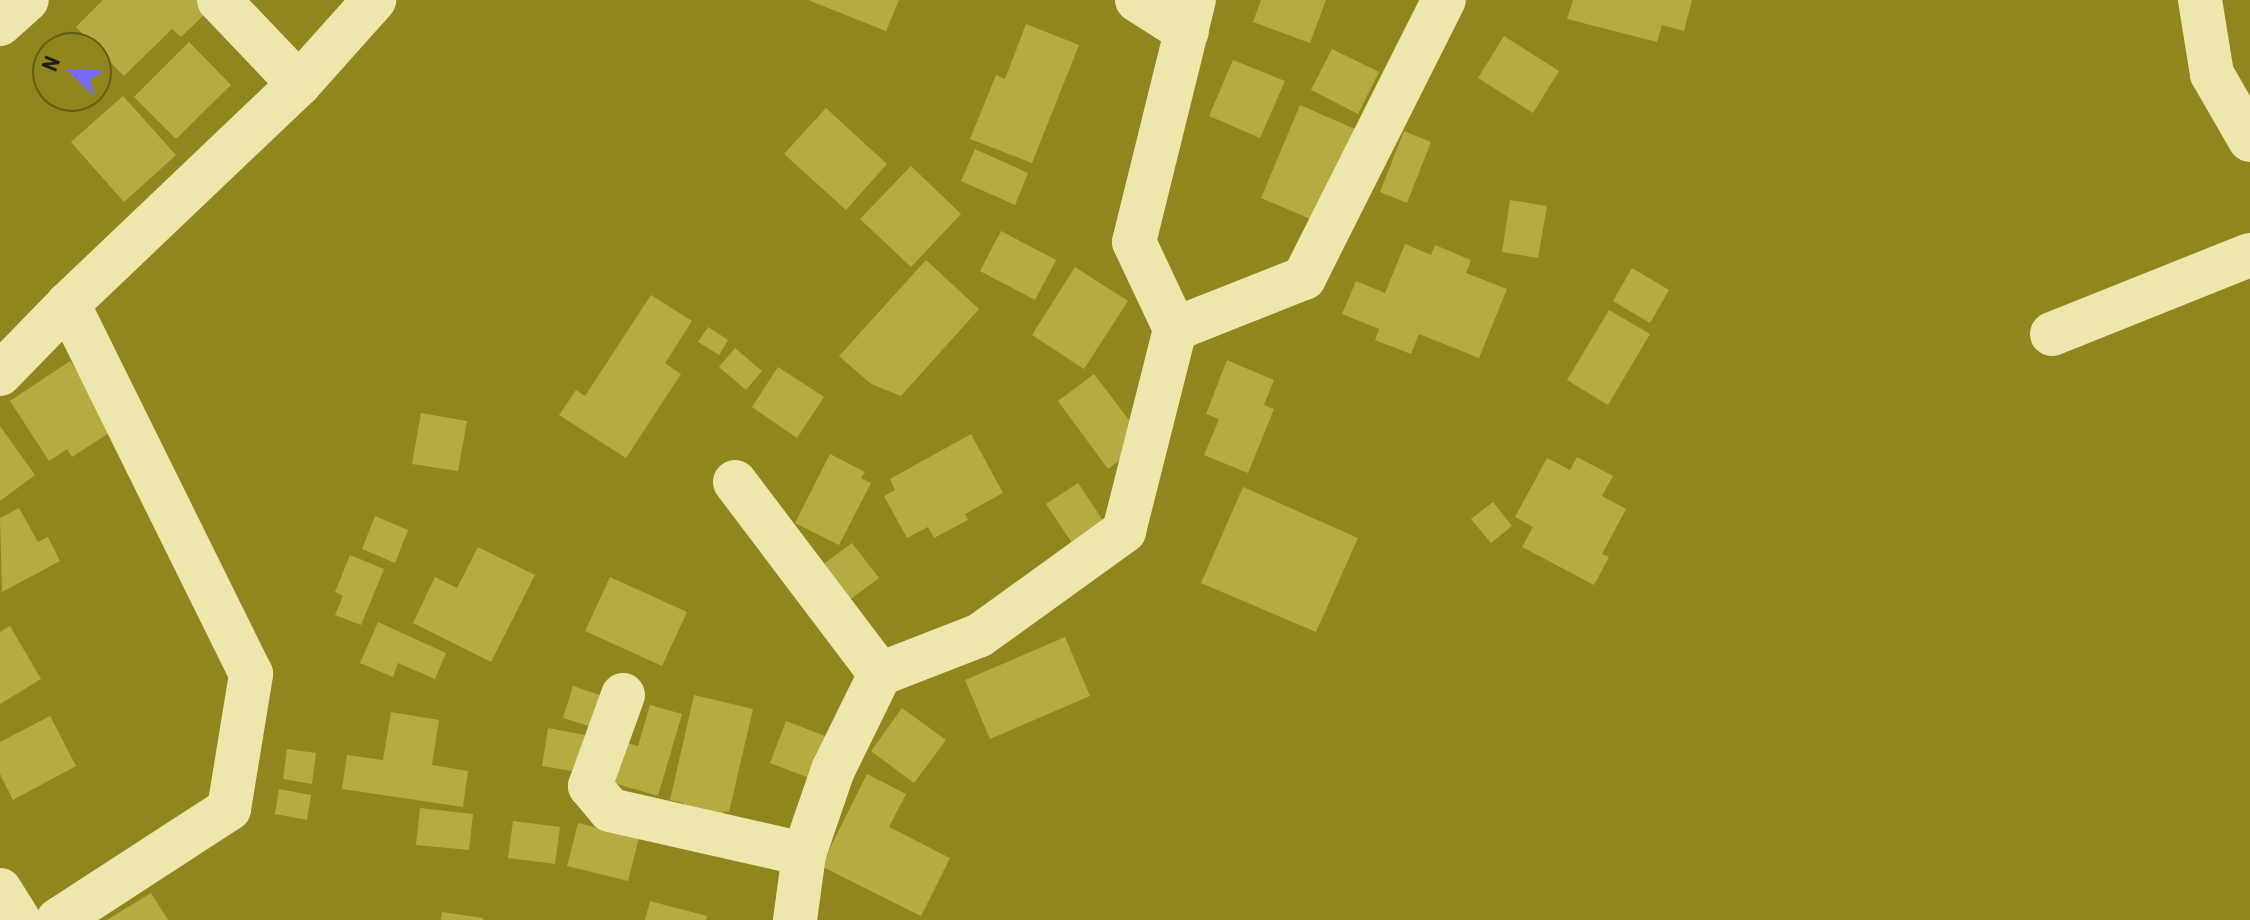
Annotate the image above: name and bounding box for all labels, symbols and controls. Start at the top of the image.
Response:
north arrow [32,32,112,112]
text: N [37,53,65,75]

